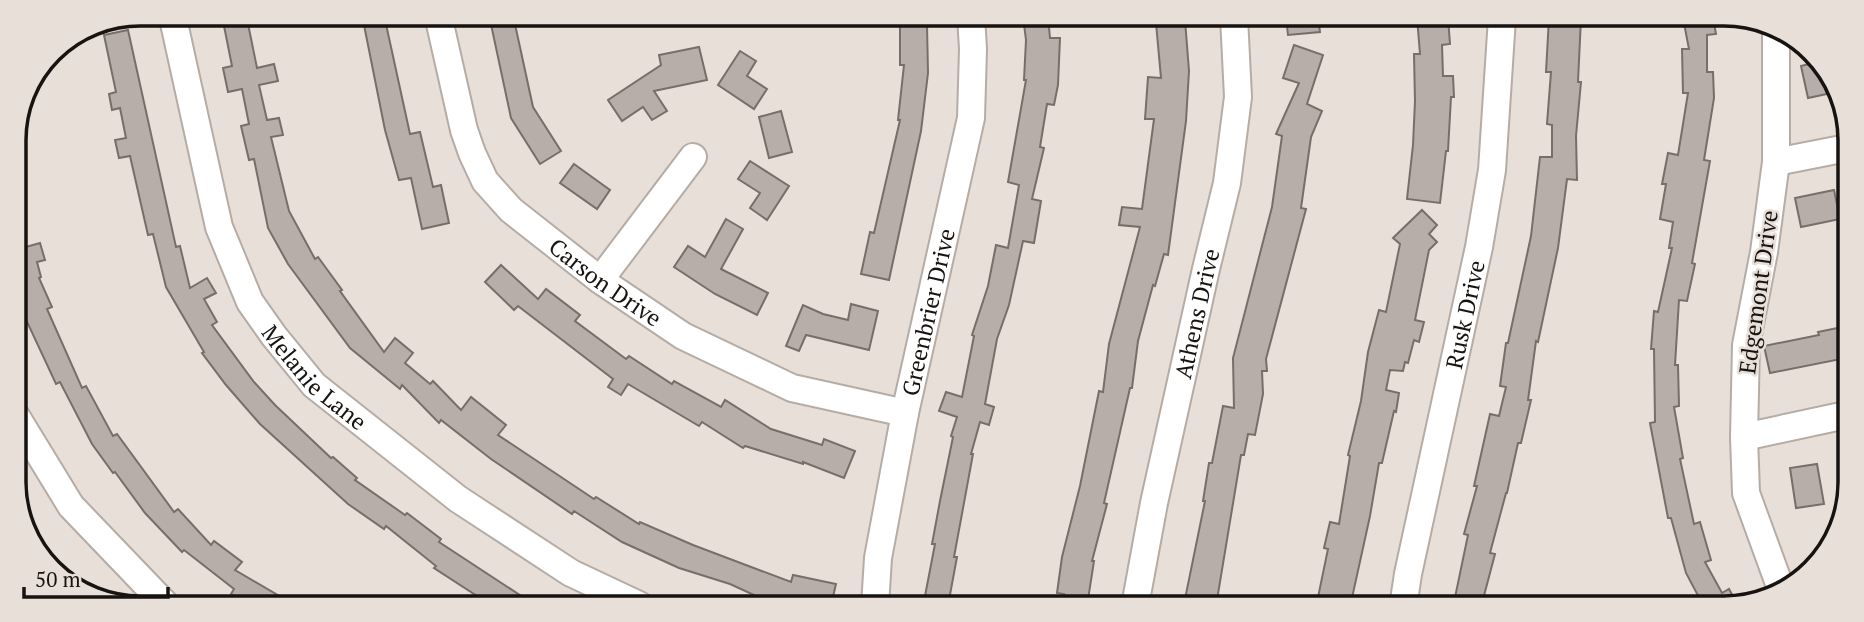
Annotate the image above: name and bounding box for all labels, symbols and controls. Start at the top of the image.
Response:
street label: Edgemont Drive [1731,208,1785,376]
street label: Greenbrier Drive [894,225,961,399]
street label: Carson Drive [543,230,668,333]
street label: Athens Drive [1167,245,1226,381]
street label: Rusk Drive [1438,257,1491,372]
street label: Melanie Lane [255,318,373,437]
scale bar [24,556,168,600]
text: 50 m [35,565,81,593]

